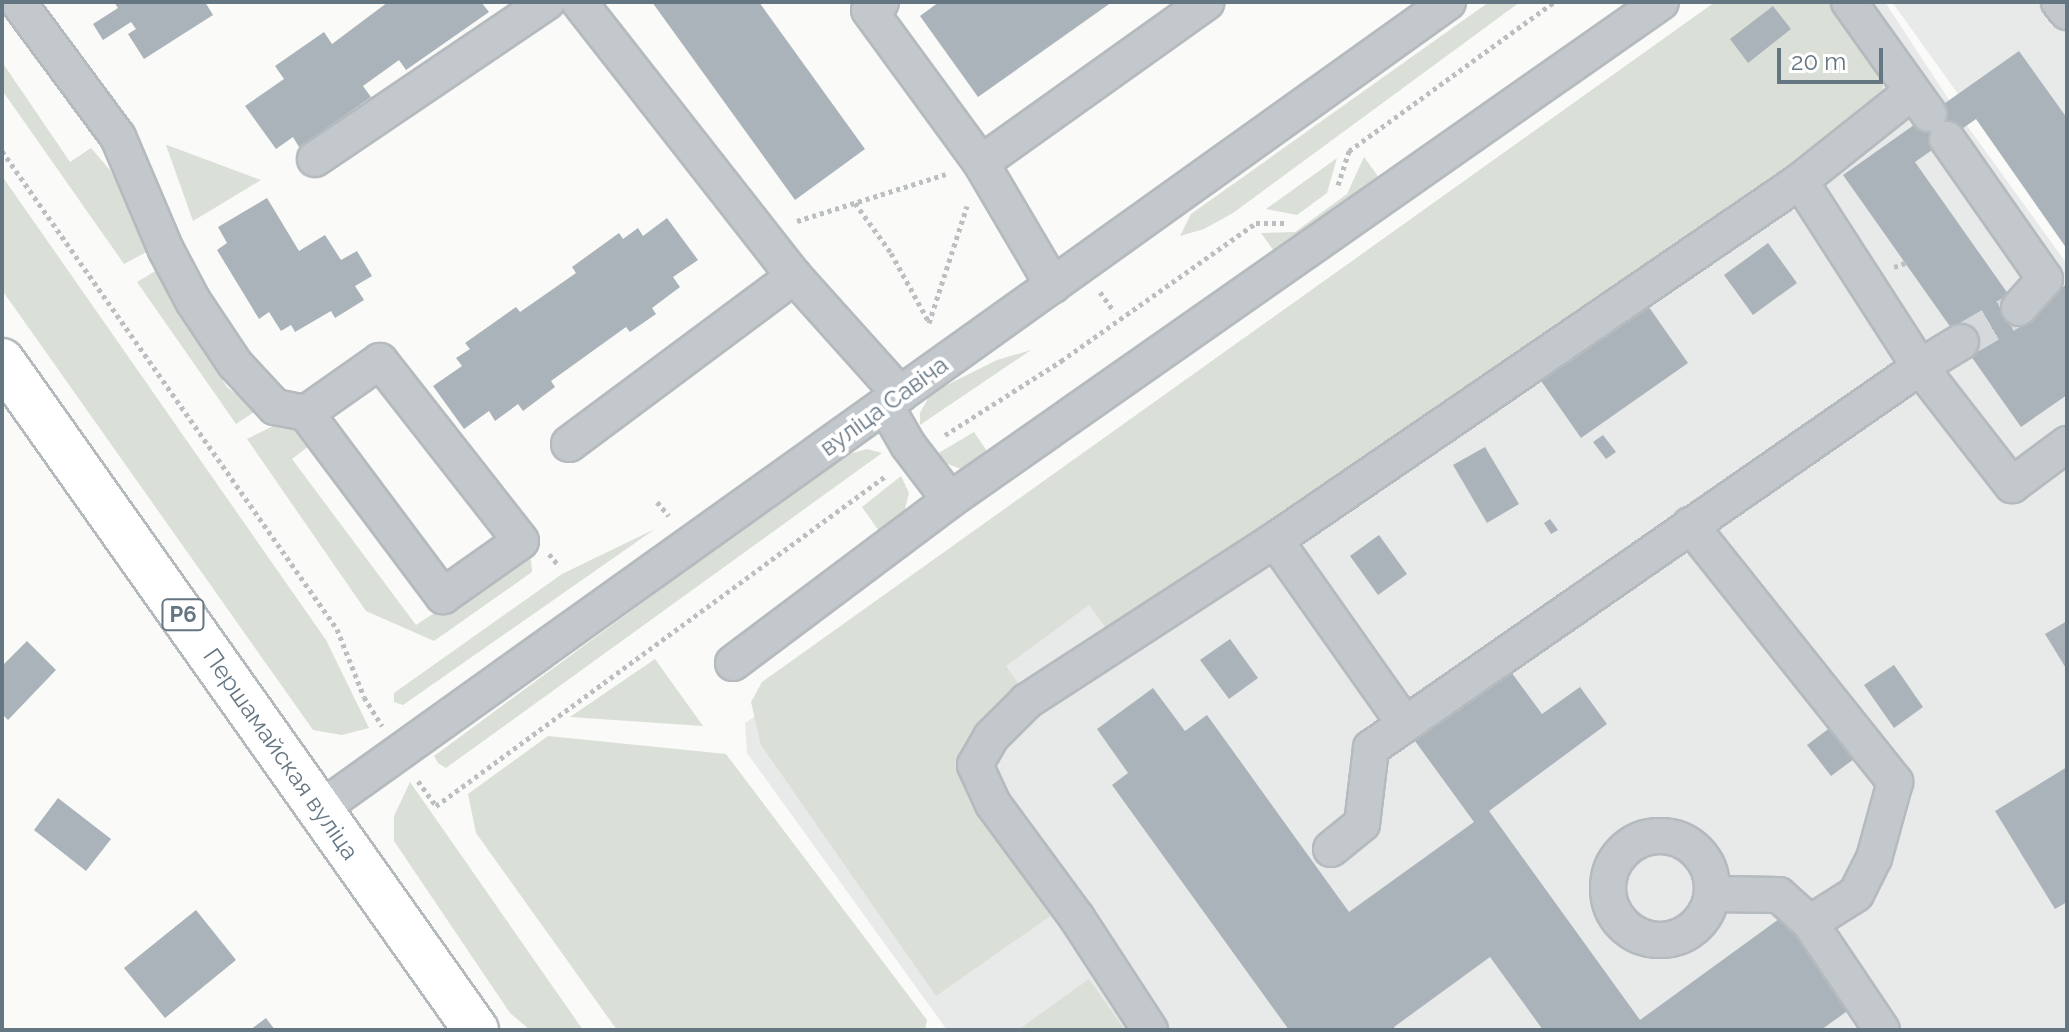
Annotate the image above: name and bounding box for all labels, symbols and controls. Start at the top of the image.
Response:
scale bar [1781,32,1887,82]
text: 20 m [1791,47,1846,76]
street label: вуліца Савіча [814,350,954,462]
road number: Р6 [161,597,205,633]
street label: Першамайская вуліца [197,643,365,865]

